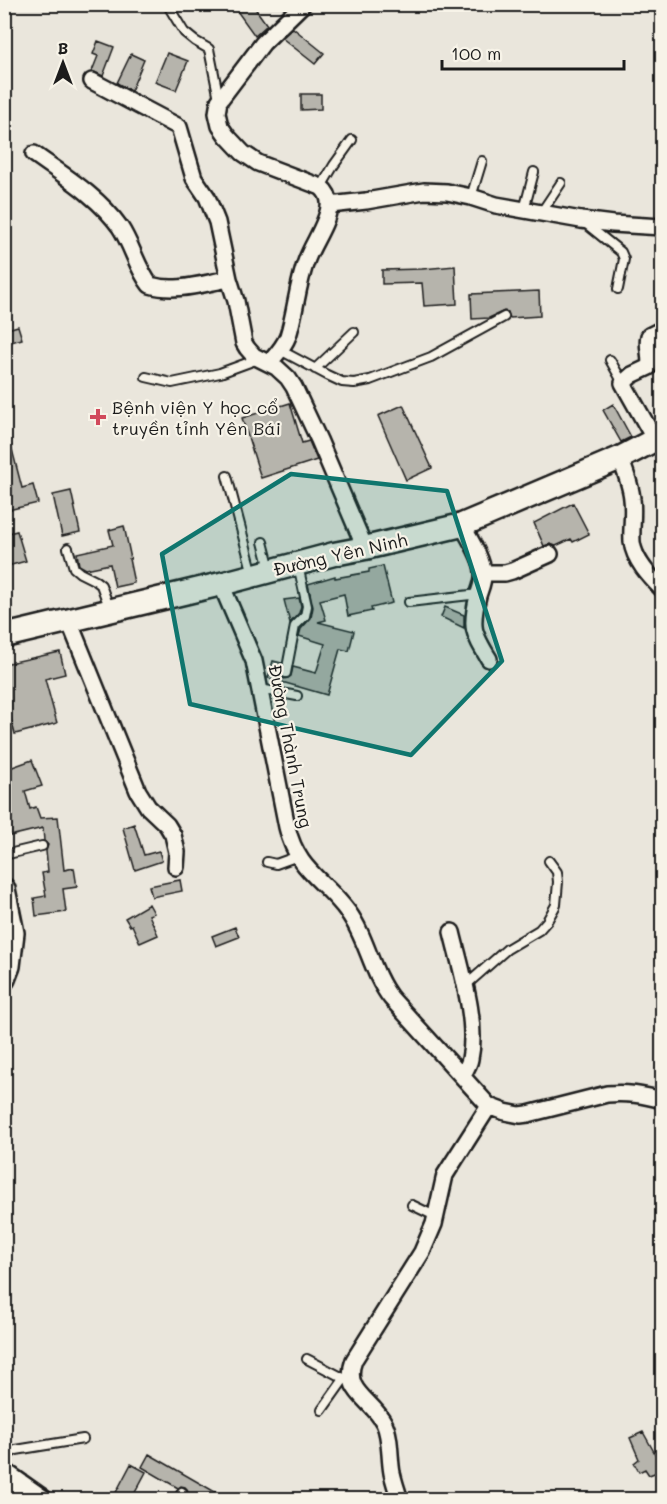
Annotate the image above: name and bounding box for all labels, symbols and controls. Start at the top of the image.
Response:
north arrow [33,33,93,93]
scale bar [442,33,624,71]
text: B [58,37,68,58]
text: 100 m [451,41,501,65]
place label: Bệnh viện Y học cổ truyền tỉnh Yên Bái [112,395,281,440]
marker: Bệnh viện Y học cổ truyền tỉnh Yên Bái [89,408,107,426]
street label: Đường Yên Ninh [270,527,410,581]
street label: Đường Thành Trung [263,662,319,830]

